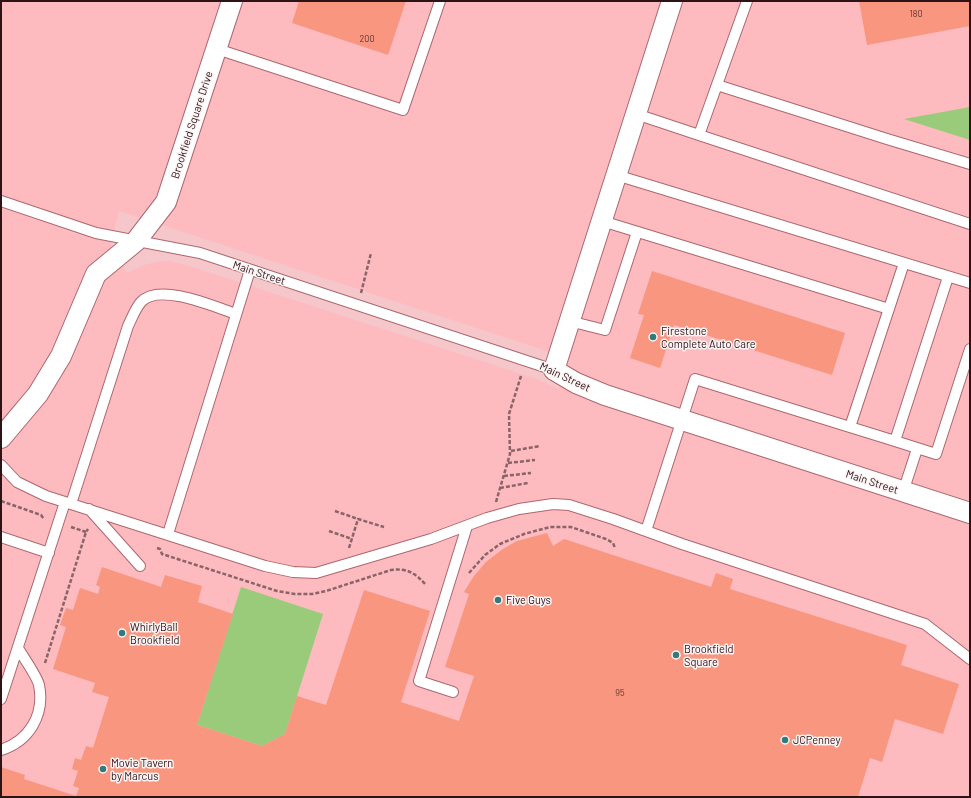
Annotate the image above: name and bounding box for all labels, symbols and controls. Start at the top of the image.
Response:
house number: 180 [910,9,922,19]
house number: 200 [360,34,374,44]
street label: Brookfield Square Drive [168,70,216,180]
street label: Main Street [231,258,287,288]
place label: Firestone Complete Auto Care [661,324,756,350]
marker: Firestone Complete Auto Care [648,332,658,342]
street label: Main Street [538,360,592,394]
street label: Main Street [844,467,900,497]
place label: Five Guys [506,593,551,607]
marker: Five Guys [493,595,503,605]
place label: WhirlyBall Brookfield [130,620,179,646]
marker: WhirlyBall Brookfield [117,628,127,638]
place label: Brookfield Square [684,642,733,668]
marker: Brookfield Square [671,650,681,660]
house number: 95 [615,688,625,698]
place label: JCPenney [793,733,841,747]
marker: JCPenney [780,735,790,745]
place label: Movie Tavern by Marcus [111,756,173,782]
marker: Movie Tavern by Marcus [98,764,108,774]

